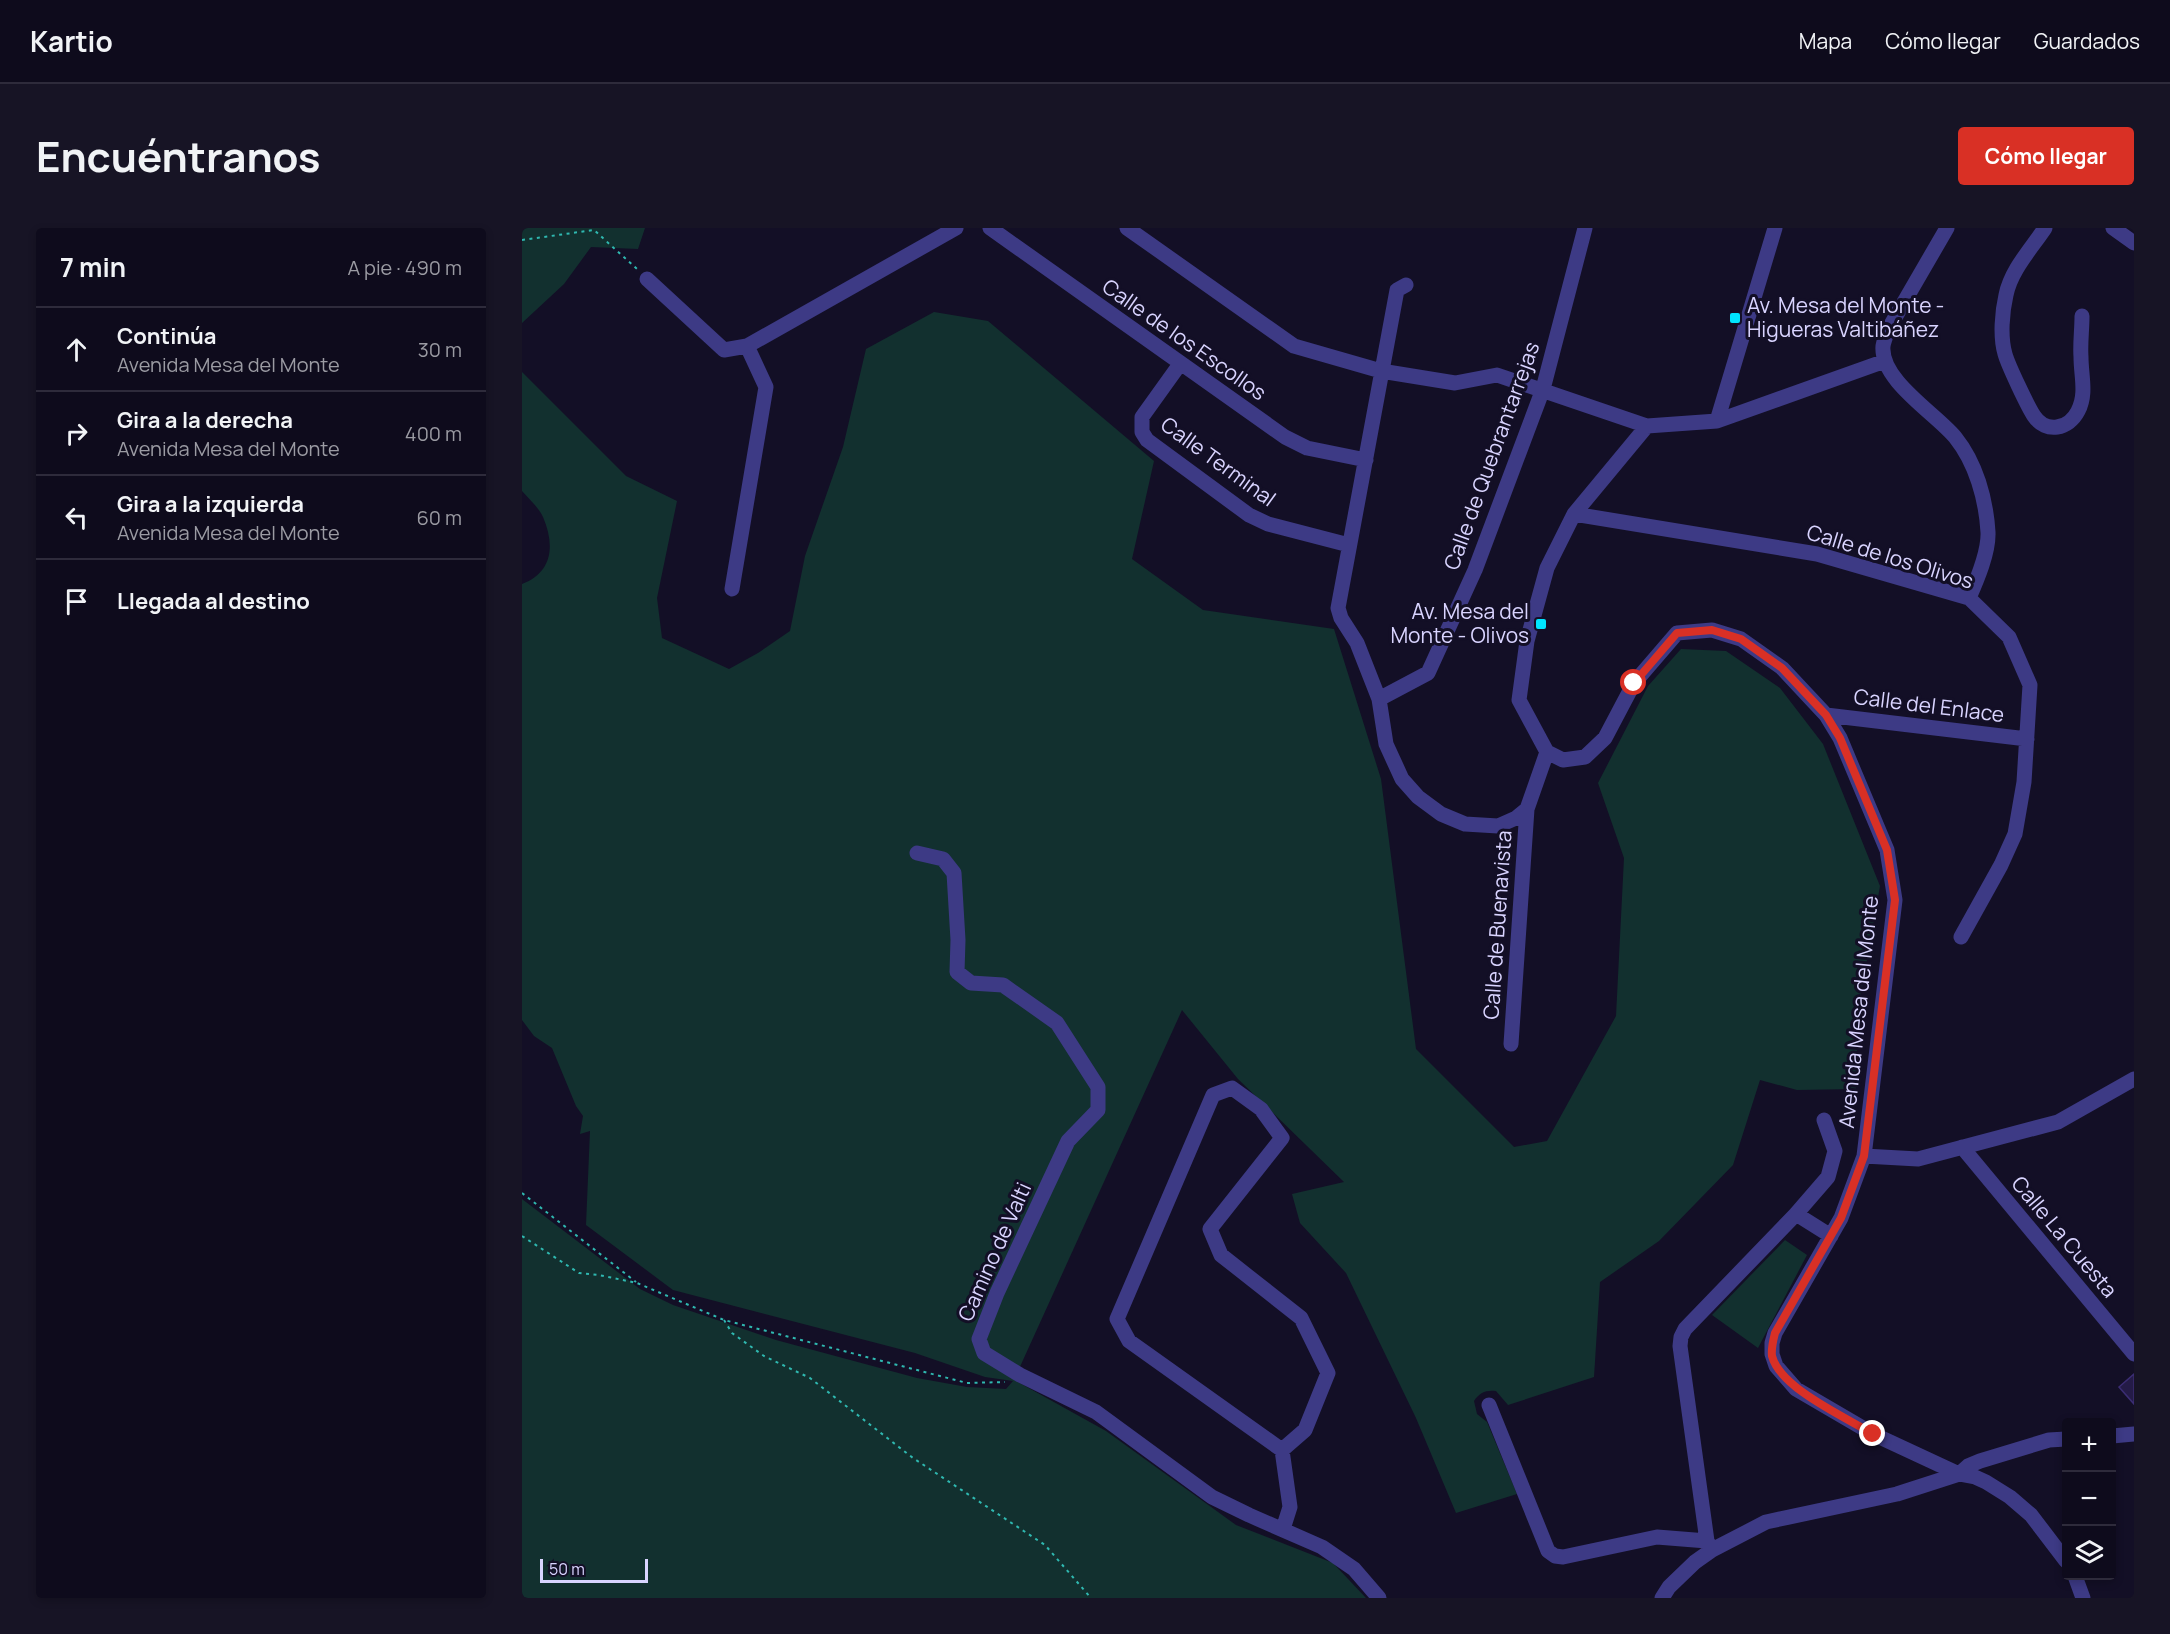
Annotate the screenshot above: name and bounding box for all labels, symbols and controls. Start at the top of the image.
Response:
text: Kartio [30,22,113,60]
text: Mapa [1799,27,1852,55]
text: Cómo llegar [1885,27,2001,55]
text: Guardados [2034,27,2140,55]
text: Encuéntranos [36,127,321,185]
button: Cómo llegar [1958,127,2134,185]
text: 7 min [60,249,126,285]
text: A pie · 490 m [347,254,462,281]
street label: Calle de los Escollos [1097,272,1272,406]
place label: Av. Mesa del Monte - Higueras Valtibáñez [1747,291,1944,343]
marker: Av. Mesa del Monte - Higueras Valtibáñez [1728,311,1742,325]
text: Continúa [117,321,217,351]
icon: ahead [60,333,93,366]
text: 30 m [418,336,462,363]
street label: Calle de Quebrantarrejas [1437,338,1545,574]
text: Avenida Mesa del Monte [117,351,340,378]
text: Gira a la derecha [117,405,293,435]
street label: Calle Terminal [1156,410,1282,512]
icon: right [60,417,93,450]
text: 400 m [405,420,462,447]
text: Avenida Mesa del Monte [117,435,340,462]
text: Gira a la izquierda [117,489,304,519]
icon: left [60,501,93,534]
text: 60 m [416,504,462,531]
street label: Calle de los Olivos [1804,517,1977,595]
text: Avenida Mesa del Monte [117,519,340,546]
icon: arrive [60,585,93,618]
text: Llegada al destino [117,586,310,616]
place label: Av. Mesa del Monte - Olivos [1390,597,1529,649]
marker: Av. Mesa del Monte - Olivos [1534,617,1548,631]
route start [1620,669,1646,695]
street label: Calle del Enlace [1852,682,2006,728]
street label: Calle de Buenavista [1476,829,1518,1020]
street label: Avenida Mesa del Monte [1832,894,1884,1130]
street label: Calle La Cuesta [2006,1170,2124,1303]
street label: Camino de Valti [951,1178,1037,1325]
map controls [2062,1418,2116,1580]
button: + [2062,1418,2116,1472]
route end [1859,1420,1885,1446]
button: − [2062,1472,2116,1526]
button: layers [2062,1526,2116,1580]
scale bar [540,1556,648,1584]
text: 50 m [549,1558,585,1580]

